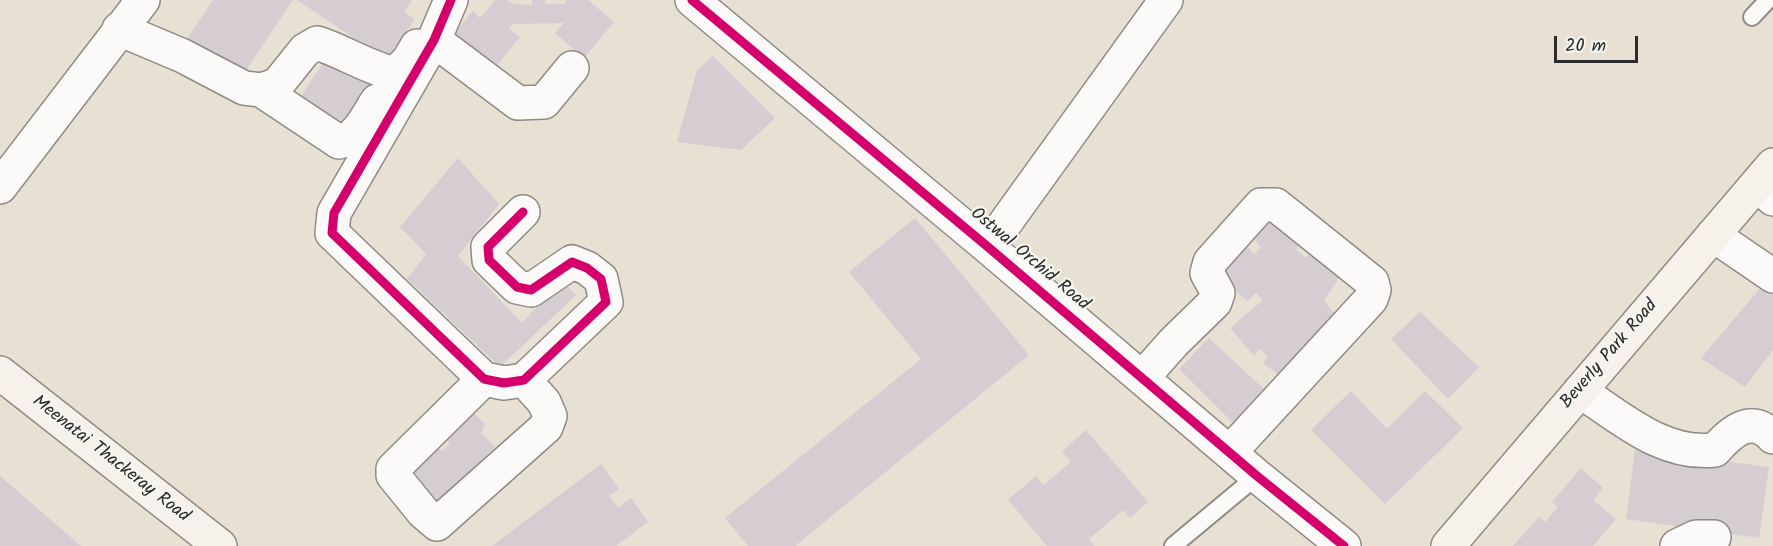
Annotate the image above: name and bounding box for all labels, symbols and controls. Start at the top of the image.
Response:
scale bar [1557,24,1641,62]
text: 20 m [1565,32,1606,61]
street label: Ostwal Orchid Road [965,204,1093,316]
street label: Beverly Park Road [1557,296,1663,414]
street label: Meenatai Thackeray Road [27,392,193,528]

